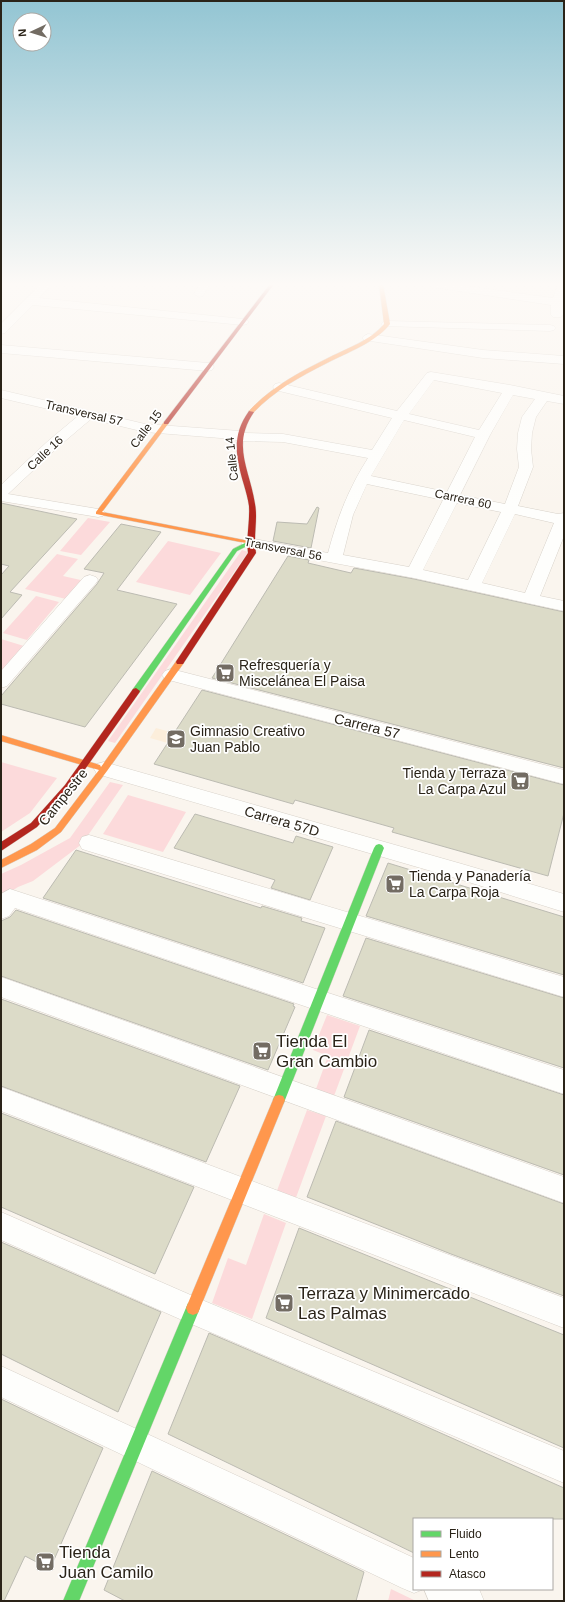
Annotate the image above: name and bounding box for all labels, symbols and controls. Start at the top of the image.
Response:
north arrow [12,12,52,52]
text: N [16,28,28,37]
street label: Transversal 57 [44,397,124,429]
street label: Calle 15 [127,407,165,451]
street label: Calle 16 [24,433,66,473]
street label: Calle 14 [223,436,241,482]
street label: Carrera 60 [433,486,493,512]
street label: Transversal 56 [243,535,323,563]
place label: Refresquería y Miscelánea El Paisa [239,657,365,689]
supermarket icon: Refresquería y Miscelánea El Paisa [214,662,236,684]
street label: Carrera 57 [333,710,402,742]
place label: Gimnasio Creativo Juan Pablo [190,723,305,755]
school or university icon: Gimnasio Creativo Juan Pablo [165,728,187,750]
street label: Campestre [35,765,91,829]
place label: Tienda y Terraza La Carpa Azul [403,765,506,797]
supermarket icon: Tienda y Terraza La Carpa Azul [509,770,531,792]
street label: Carrera 57D [243,803,321,839]
place label: Tienda y Panadería La Carpa Roja [409,868,531,900]
supermarket icon: Tienda y Panadería La Carpa Roja [384,873,406,895]
place label: Tienda El Gran Cambio [276,1032,377,1071]
supermarket icon: Tienda El Gran Cambio [251,1040,273,1062]
place label: Terraza y Minimercado Las Palmas [298,1284,470,1323]
supermarket icon: Terraza y Minimercado Las Palmas [273,1292,295,1314]
legend [413,1518,553,1590]
text: Fluido [449,1527,482,1541]
place label: Tienda Juan Camilo [59,1543,154,1582]
text: Lento [449,1547,479,1561]
supermarket icon: Tienda Juan Camilo [34,1551,56,1573]
text: Atasco [449,1567,486,1581]

